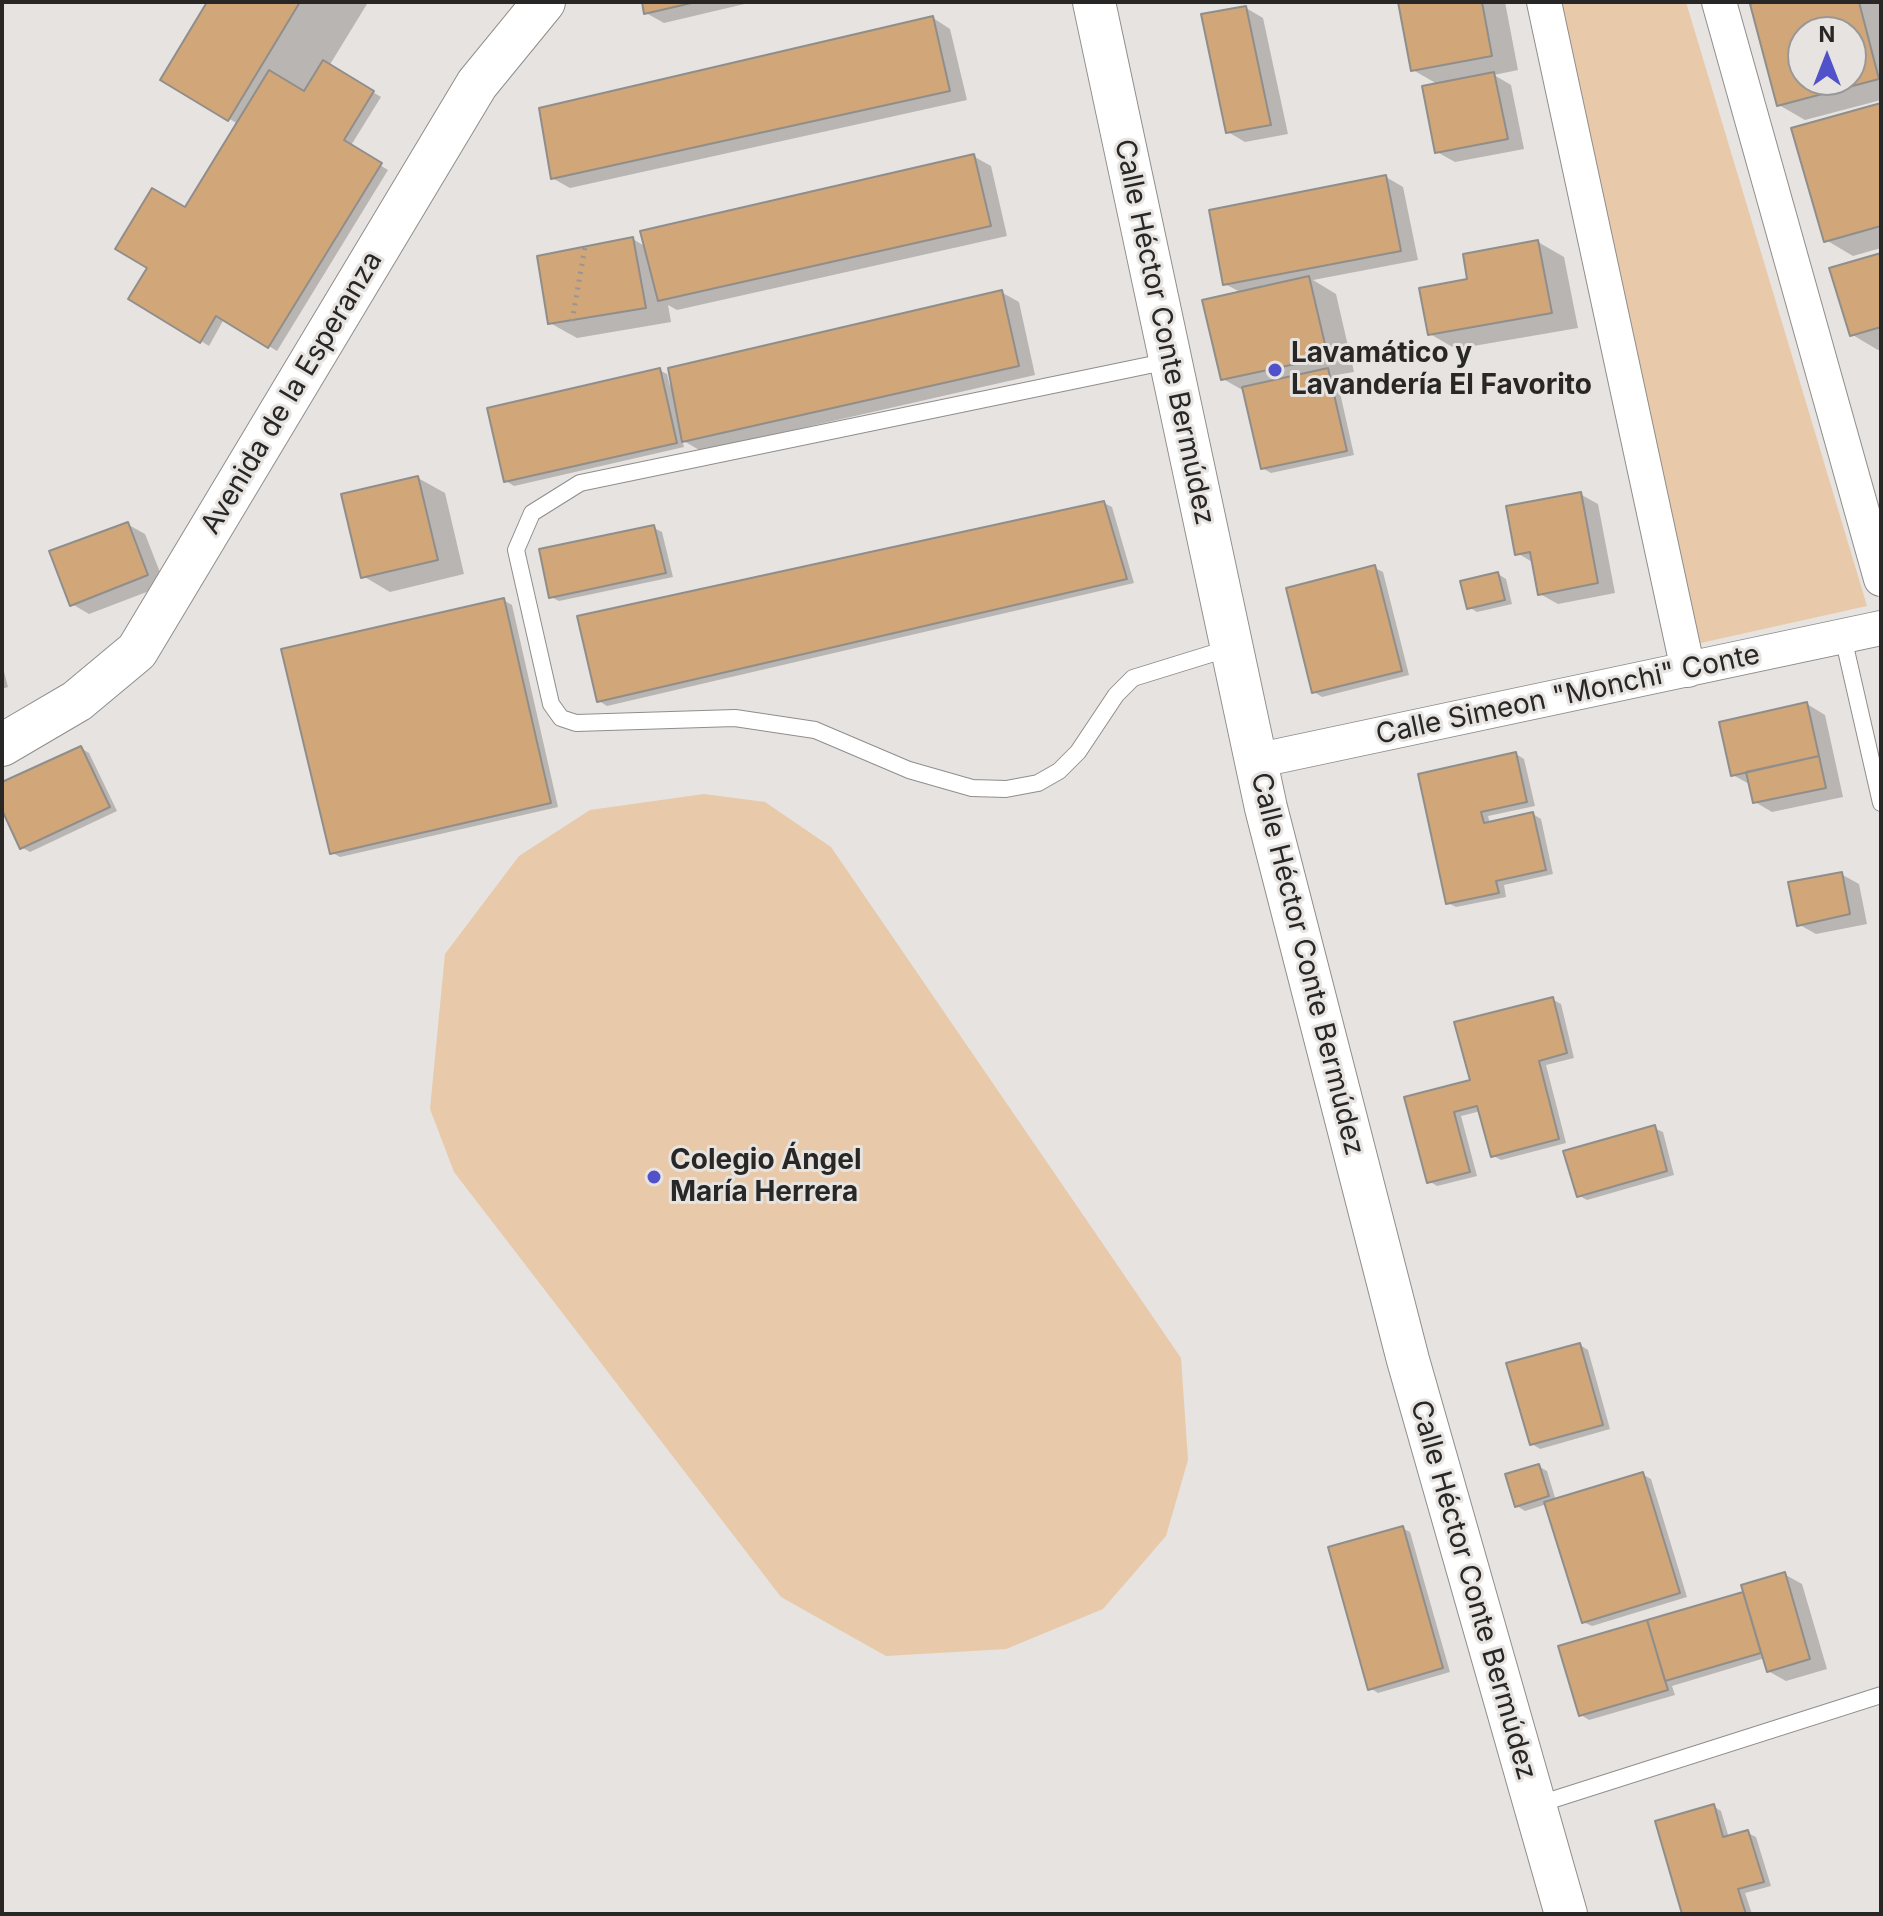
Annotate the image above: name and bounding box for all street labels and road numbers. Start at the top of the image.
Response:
street label: Calle Héctor Conte Bermúdez [1107,136,1221,528]
street label: Avenida de la Esperanza [194,246,390,540]
street label: Calle Simeon "Monchi" Conte [1373,638,1763,752]
street label: Calle Héctor Conte Bermúdez [1243,769,1371,1159]
street label: Calle Héctor Conte Bermúdez [1403,1396,1543,1784]

